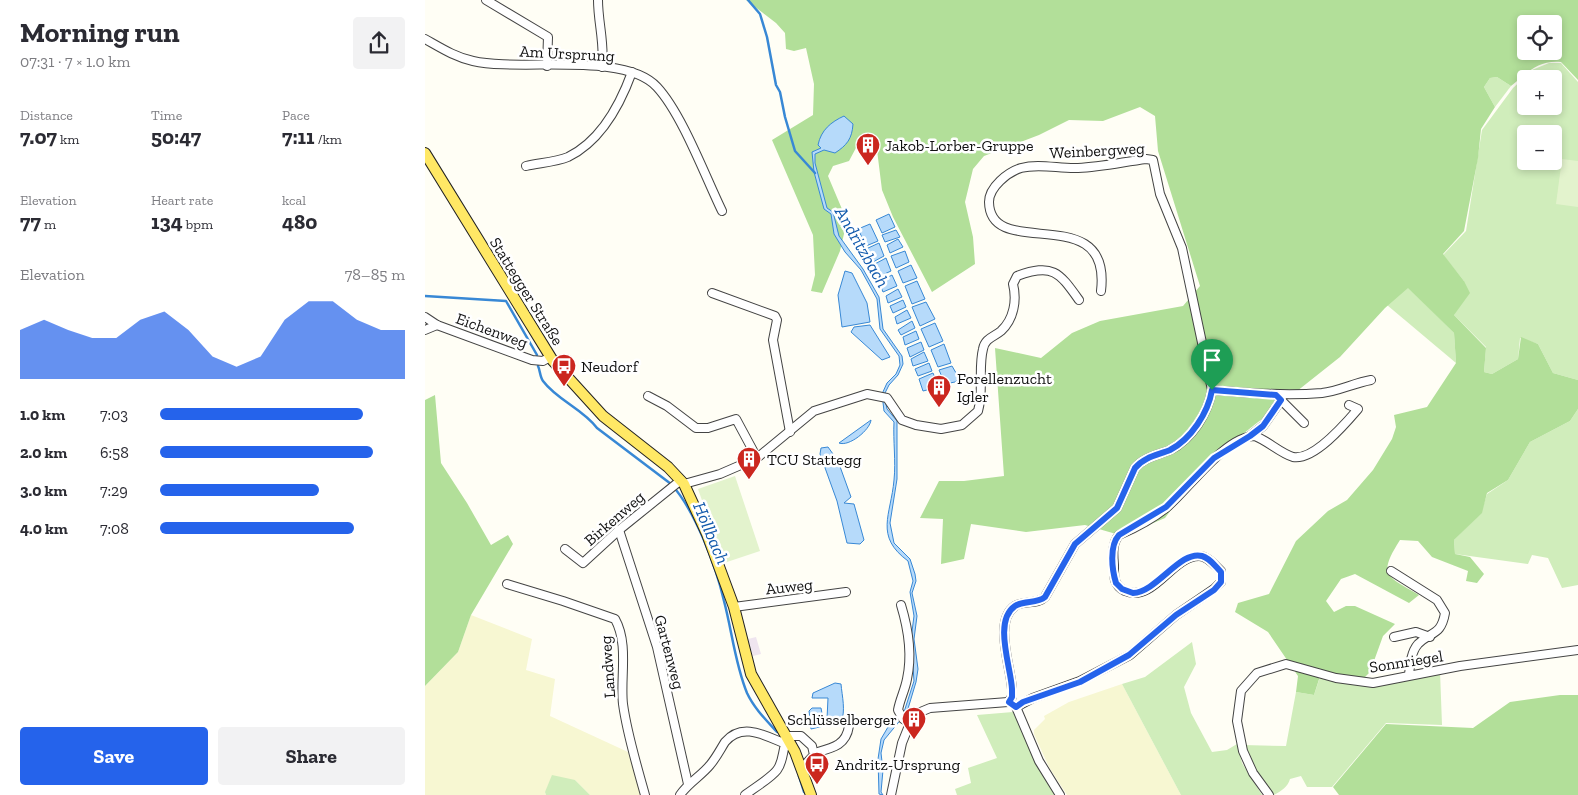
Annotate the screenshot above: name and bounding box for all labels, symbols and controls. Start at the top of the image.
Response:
map controls [1517,15,1562,170]
button: locate [1517,15,1562,60]
text: Morning run [20,16,180,49]
button: share [353,17,405,69]
street label: Am Ursprung [519,42,615,65]
text: 07:31 · 7 × 1.0 km [20,52,130,71]
button: + [1517,70,1562,115]
text: Distance [20,107,73,124]
text: Time [151,107,182,124]
text: Pace [282,107,310,124]
text: 7.07 [20,124,57,149]
text: 50:47 [151,124,201,149]
text: 7:11 [282,124,315,149]
button: − [1517,125,1562,170]
text: km [57,131,79,148]
text: /km [315,131,342,148]
building icon: Jakob-Lorber-Gruppe [855,132,881,166]
place label: Jakob-Lorber-Gruppe [885,136,1033,155]
street label: Weinbergweg [1049,139,1145,162]
text: Elevation [20,192,77,209]
text: Heart rate [151,192,213,209]
text: kcal [282,192,306,209]
water label: Andritzbach [829,202,894,291]
text: 77 [20,209,41,234]
text: 134 [151,209,183,234]
text: 480 [282,209,317,234]
text: m [41,216,56,233]
text: bpm [183,216,213,233]
street label: Stattegger Straße [486,234,567,349]
text: Elevation [20,265,85,284]
text: 78–85 m [345,265,405,284]
street label: Eichenweg [453,309,531,352]
pin [1191,339,1233,390]
icon: arrive [1198,346,1226,374]
bus stop icon: Neudorf [551,353,577,387]
place label: Neudorf [581,357,640,376]
place label: Forellenzucht Igler [957,369,1052,406]
building icon: Forellenzucht Igler [926,374,952,408]
text: 1.0 km [20,405,65,424]
text: 7:03 [100,405,128,424]
text: 2.0 km [20,443,67,462]
text: 6:58 [100,443,129,462]
building icon: TCU Stattegg [736,446,762,480]
place label: TCU Stattegg [767,450,862,469]
text: 3.0 km [20,481,67,500]
text: 7:29 [100,481,128,500]
street label: Birkenweg [580,487,648,550]
water label: Höllbach [688,499,734,567]
text: 4.0 km [20,519,68,538]
text: 7:08 [100,519,129,538]
street label: Auweg [765,575,814,598]
street label: Gartenweg [650,613,689,692]
street label: Landweg [596,635,619,699]
street label: Sonnriegel [1368,646,1444,677]
building icon: Schlüsselberger [901,706,927,740]
place label: Schlüsselberger [787,710,897,729]
button: Save [20,727,208,785]
button: Share [218,727,405,785]
bus stop icon: Andritz-Ursprung [804,751,830,785]
place label: Andritz-Ursprung [835,755,960,774]

